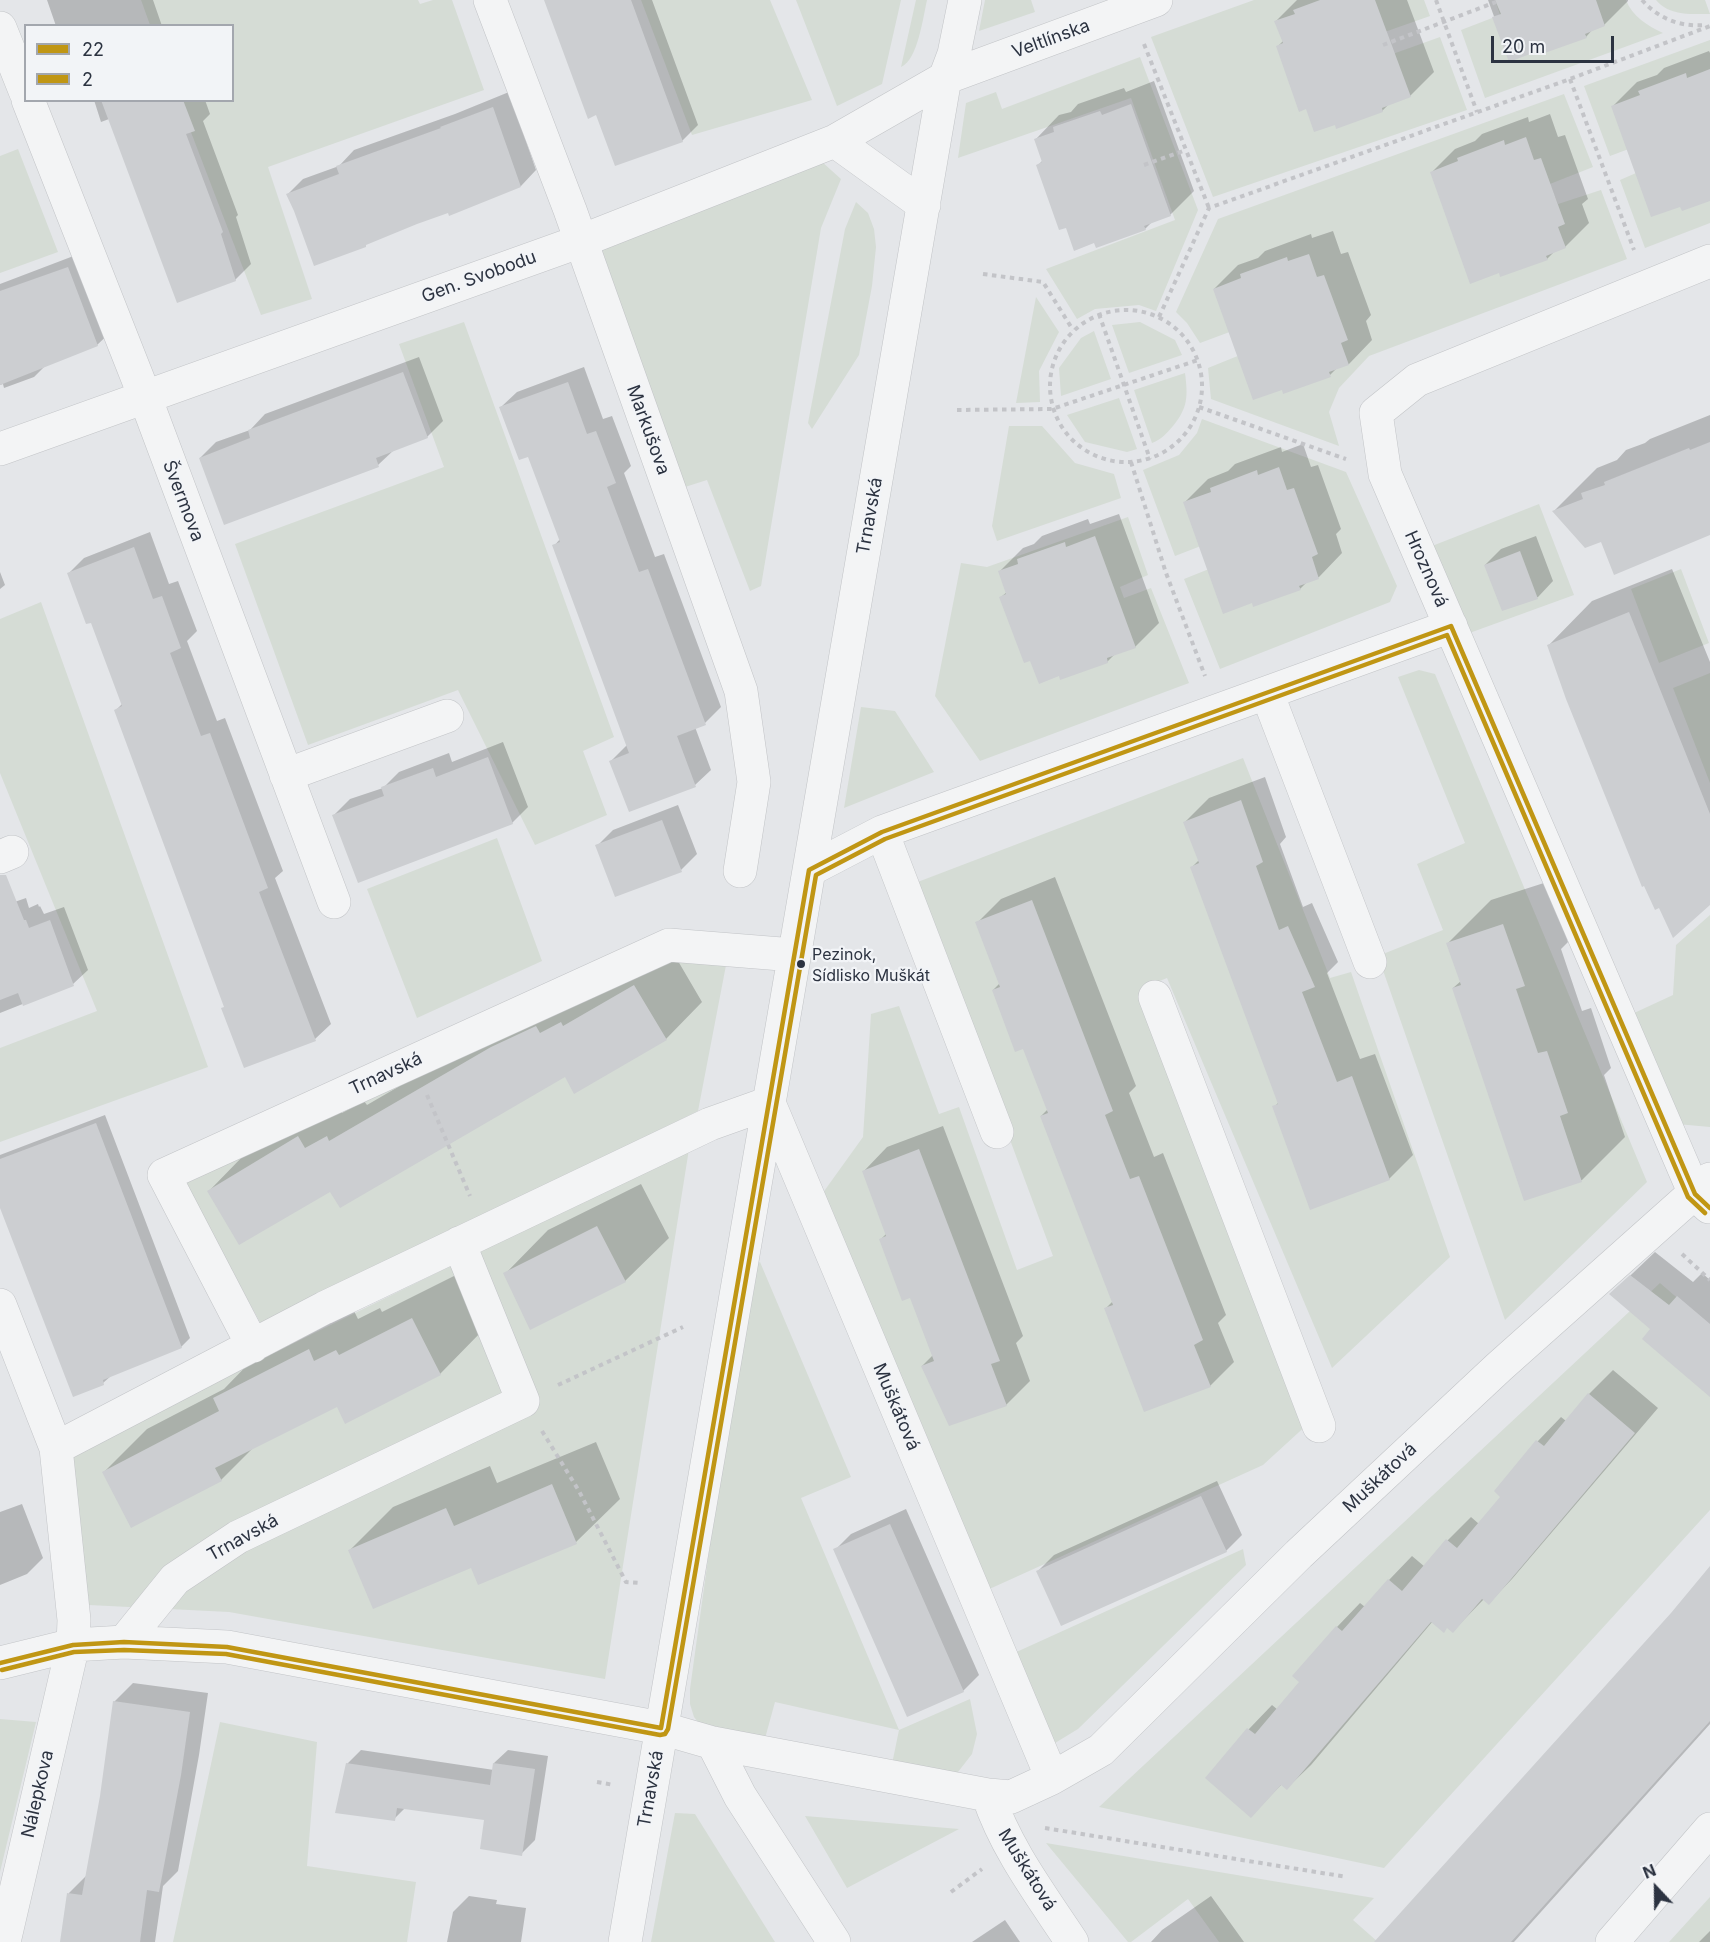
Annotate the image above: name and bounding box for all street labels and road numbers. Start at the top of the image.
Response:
street label: Veltlínska [1009,15,1093,63]
street label: Gen. Svobodu [419,246,539,308]
street label: Markušova [622,382,674,478]
street label: Švermova [158,457,208,545]
street label: Trnavská [853,476,887,556]
street label: Hroznová [1400,527,1452,611]
street label: Trnavská [346,1048,426,1100]
street label: Muškátová [868,1360,924,1454]
street label: Muškátová [1339,1438,1421,1518]
street label: Trnavská [204,1510,282,1566]
street label: Nálepkova [17,1748,59,1840]
street label: Trnavská [634,1749,668,1829]
street label: Muškátová [993,1825,1061,1915]

